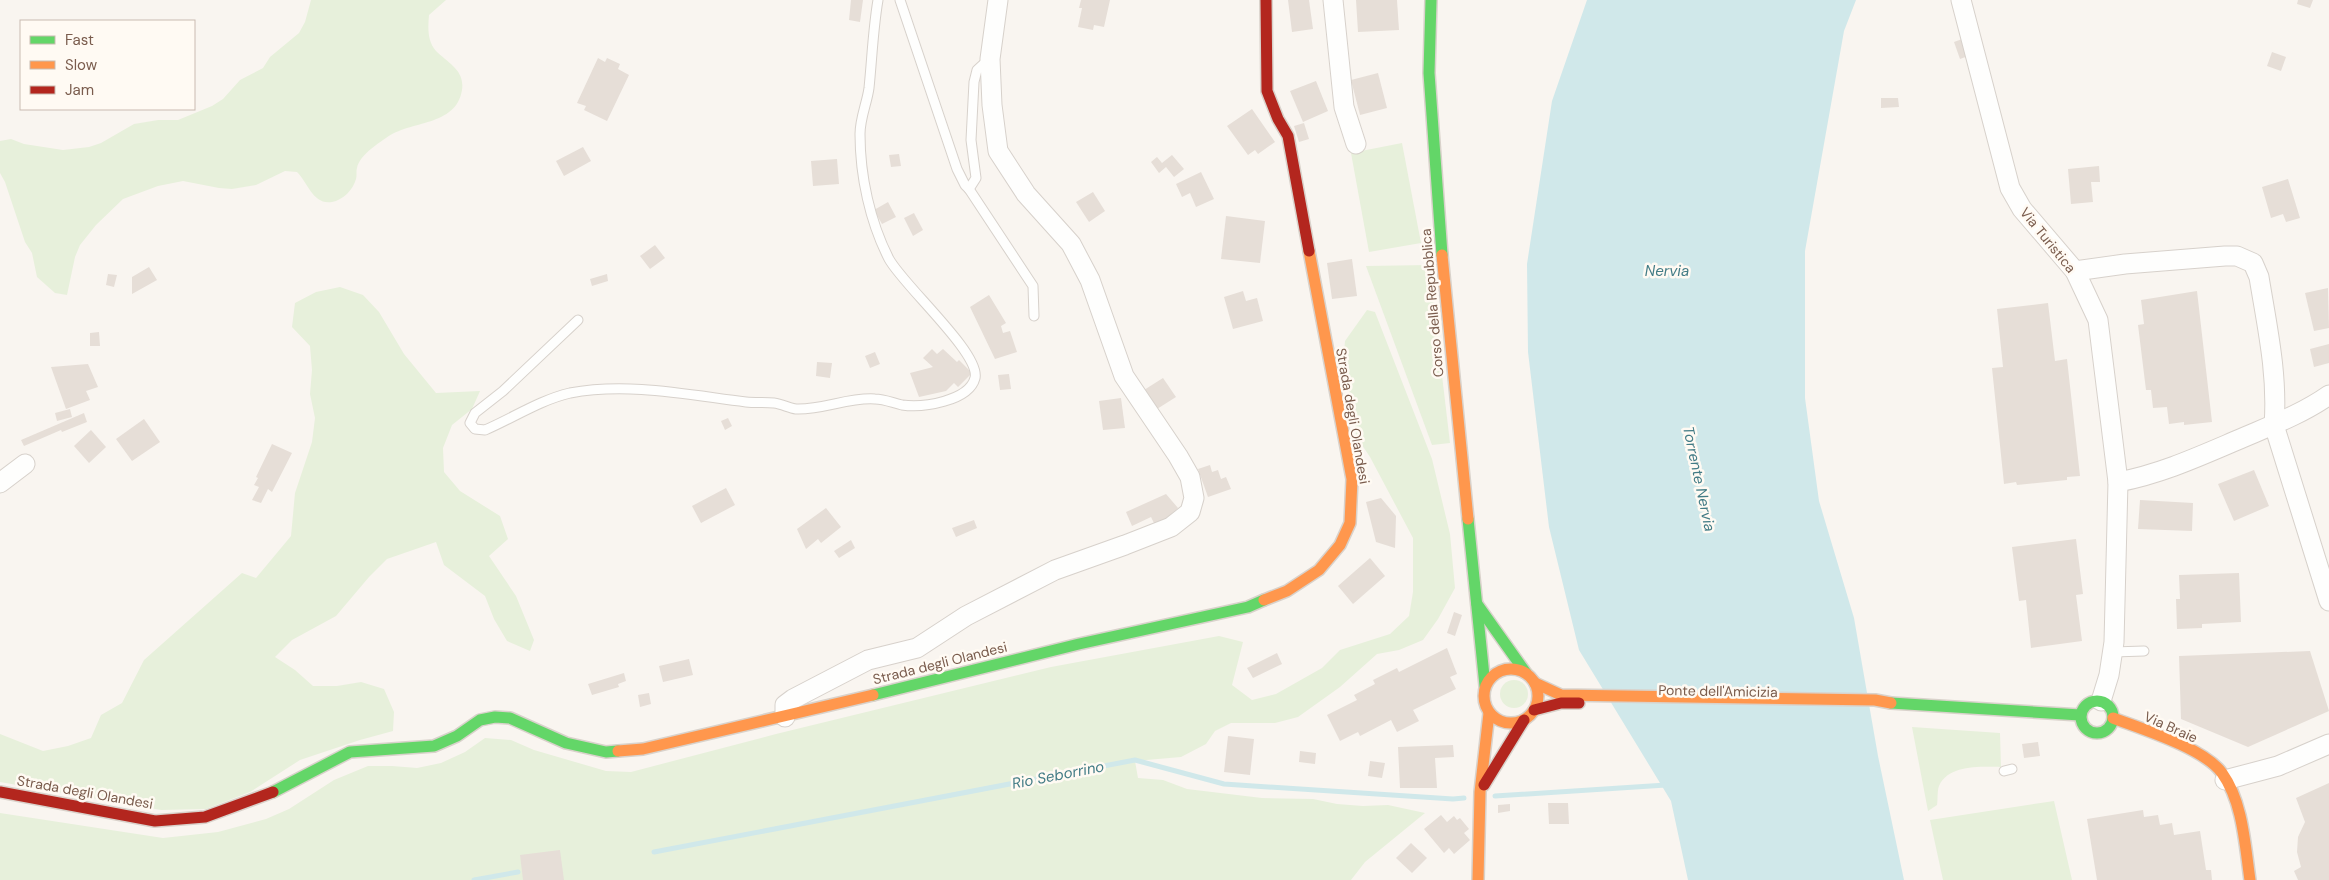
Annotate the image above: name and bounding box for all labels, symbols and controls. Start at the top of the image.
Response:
legend [20,20,195,110]
text: Fast [65,30,94,50]
text: Slow [65,55,98,75]
text: Jam [65,80,94,100]
street label: Via Turistica [2016,204,2080,276]
street label: Corso della Repubblica [1417,228,1447,378]
water label: Nervia [1645,261,1689,281]
street label: Strada degli Olandesi [1332,347,1374,485]
water label: Torrente Nervia [1678,424,1720,534]
street label: Strada degli Olandesi [871,638,1009,688]
street label: Ponte dell'Amicizia [1658,681,1778,701]
street label: Via Braie [2141,707,2201,747]
water label: Rio Seborrino [1010,756,1106,794]
street label: Strada degli Olandesi [16,771,154,813]

